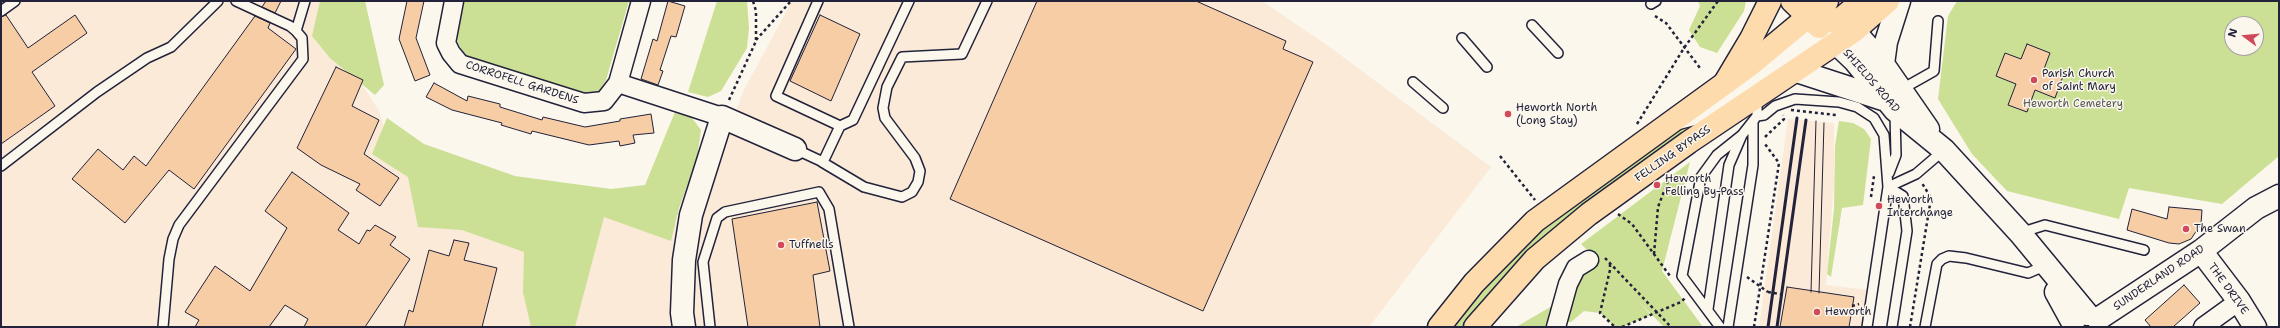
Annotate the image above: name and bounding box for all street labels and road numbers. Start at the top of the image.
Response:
street label: SHIELDS ROAD [1840,47,1902,115]
street label: CORROFELL GARDENS [464,58,580,108]
street label: FELLING BYPASS [1633,123,1713,185]
street label: SUNDERLAND ROAD [2111,243,2207,313]
street label: THE DRIVE [2205,261,2251,317]

